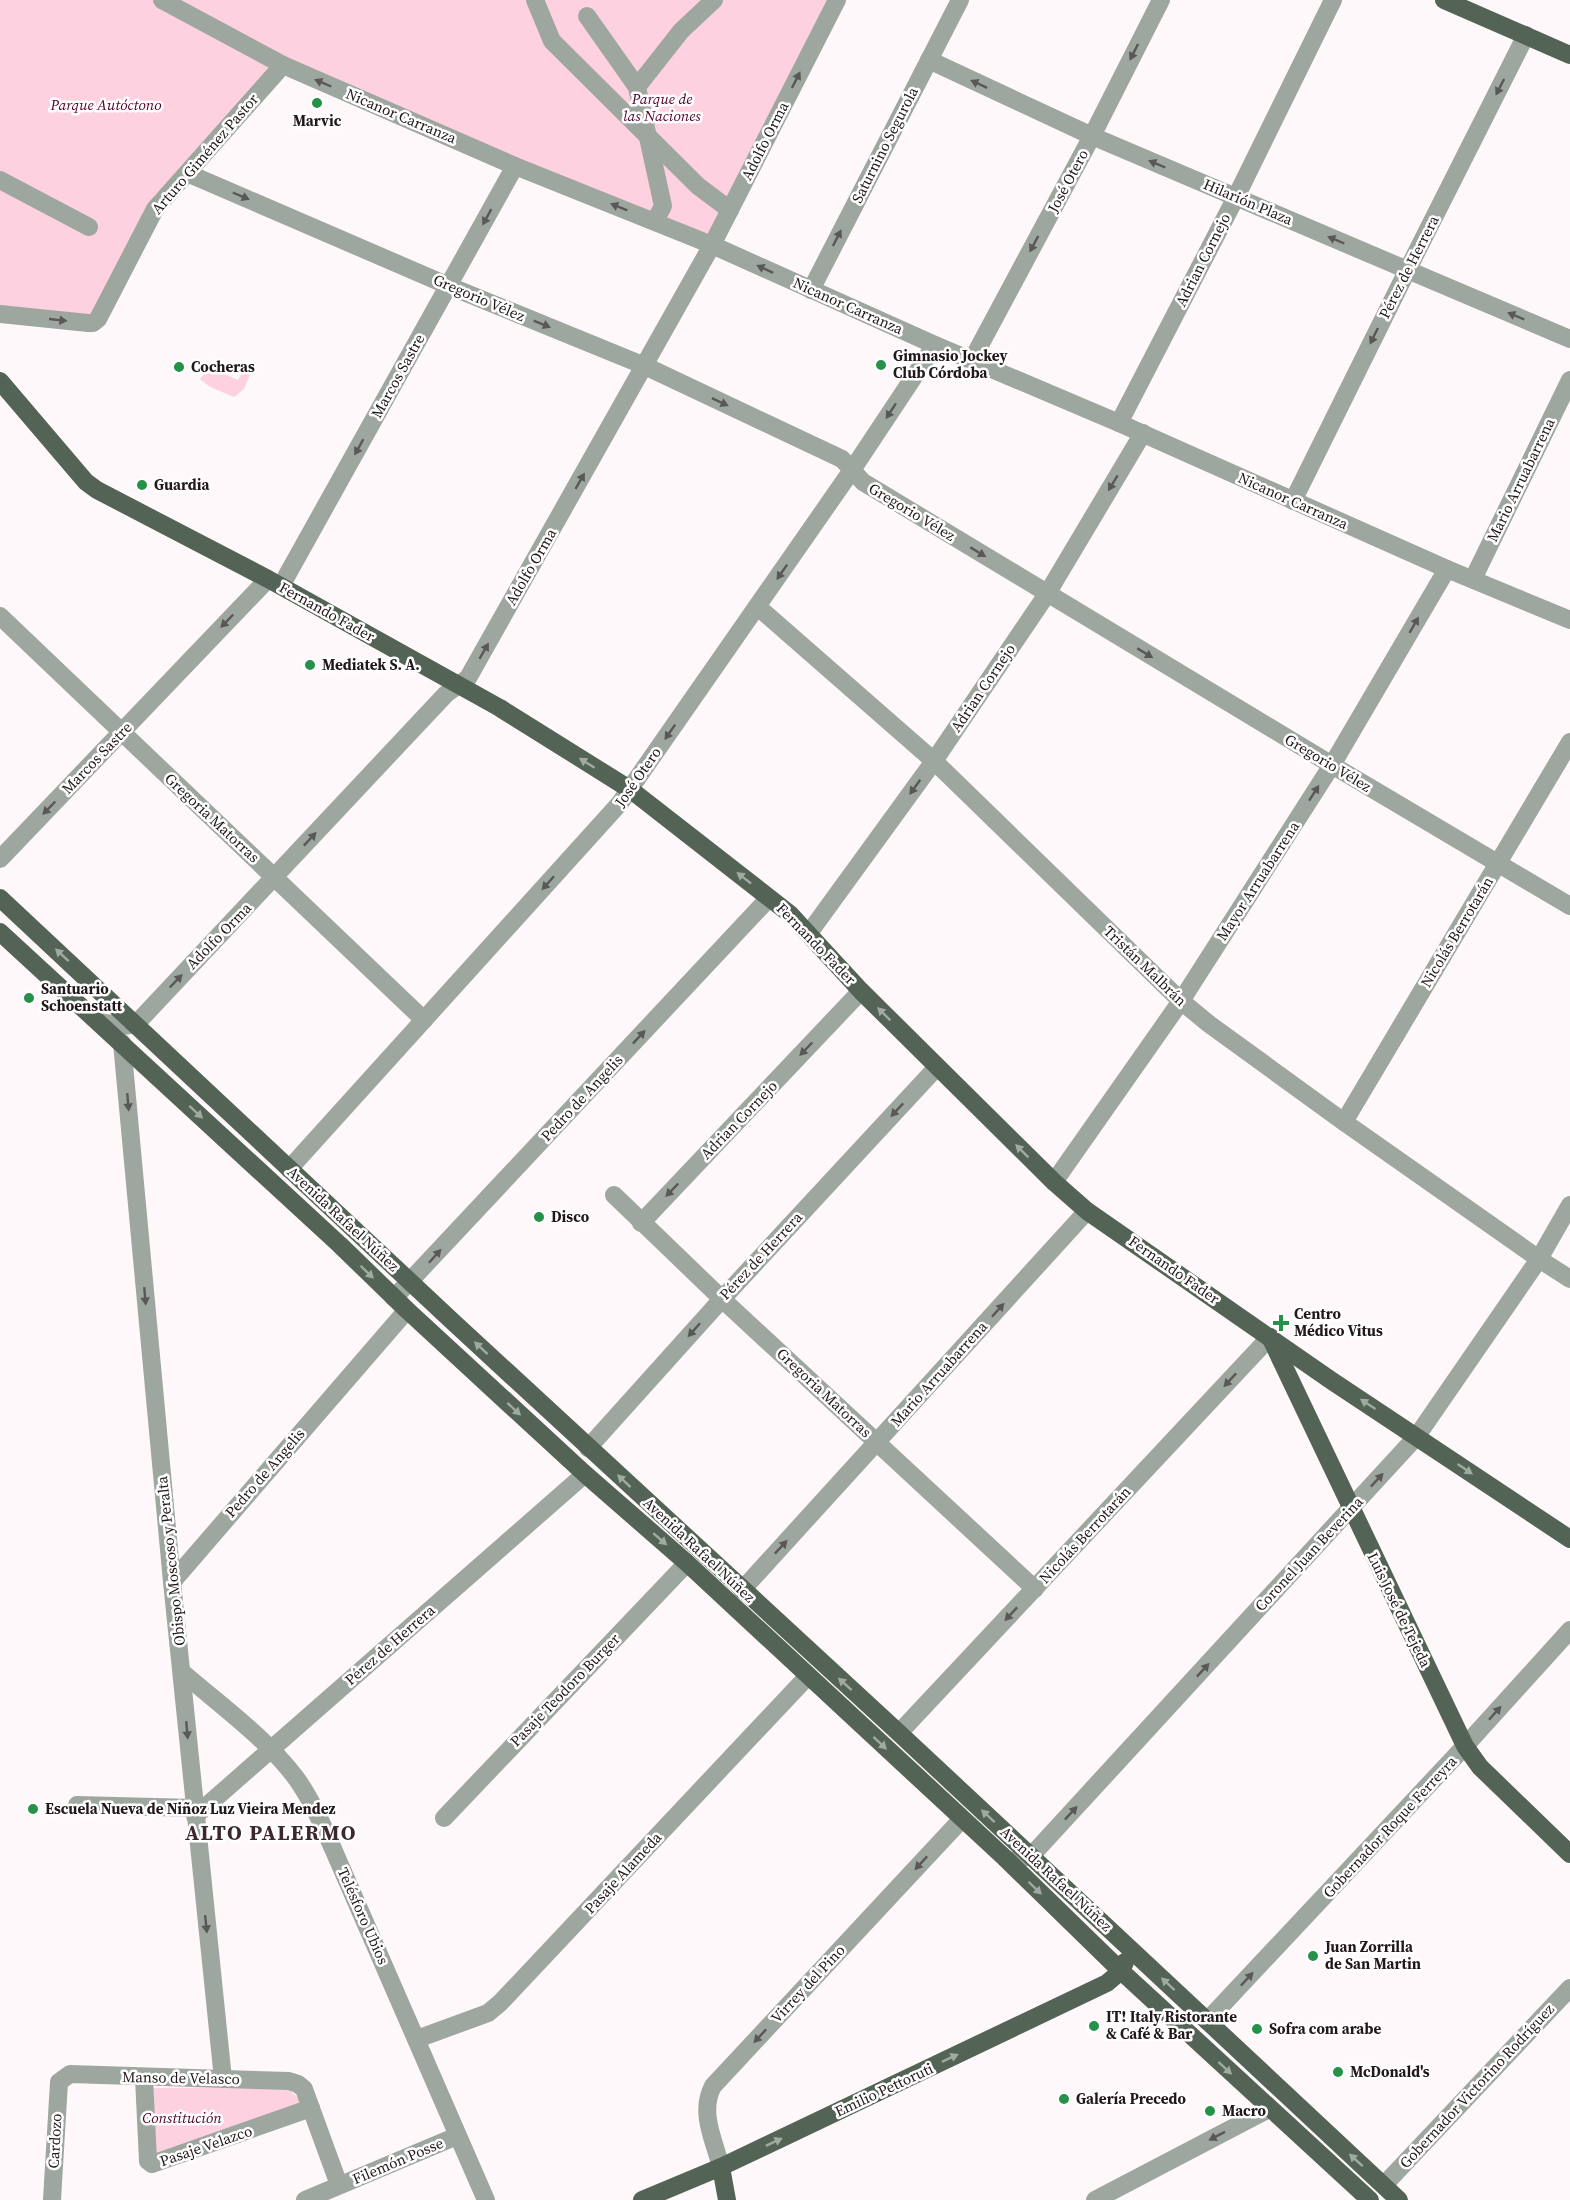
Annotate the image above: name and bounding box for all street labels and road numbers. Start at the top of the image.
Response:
street label: Nicanor Carranza [343,83,460,148]
street label: Saturnino Segurola [846,83,923,206]
street label: Arturo Giménez Pastor [146,88,263,218]
street label: Adolfo Orma [736,98,794,184]
street label: José Otero [1042,145,1093,217]
street label: Hilarión Plaza [1200,173,1296,230]
street label: Adrian Cornejo [1170,209,1235,310]
street label: Pérez de Herrera [1374,211,1444,322]
street label: Gregorio Vélez [430,269,528,326]
street label: Nicanor Carranza [790,272,907,339]
street label: Marcos Sastre [366,330,429,422]
street label: Mario Arruabarrena [1481,414,1560,545]
street label: Nicanor Carranza [1235,467,1352,534]
street label: Gregorio Vélez [865,477,960,546]
street label: Adolfo Orma [500,524,561,609]
street label: Fernando Fader [276,577,379,647]
street label: Adrian Cornejo [945,639,1020,736]
street label: Marcos Sastre [57,717,137,798]
street label: Gregorio Vélez [1281,728,1376,797]
street label: José Otero [609,743,666,812]
street label: Gregoria Matorras [160,768,264,867]
street label: Mayor Arruabarrena [1211,817,1304,944]
street label: Nicolás Berrotarán [1415,872,1498,991]
street label: Adolfo Orma [181,897,256,974]
street label: Fernando Fader [772,898,861,990]
street label: Tristán Malbrán [1099,921,1191,1011]
street label: Pedro de Angelis [536,1050,627,1146]
street label: Adrian Cornejo [696,1076,782,1164]
street label: Avenida Rafael Núñez [283,1161,404,1276]
street label: Pérez de Herrera [714,1207,807,1304]
street label: Fernando Fader [1125,1231,1224,1309]
street label: Mario Arruabarrena [885,1316,992,1431]
street label: Gregoria Matorras [772,1343,876,1442]
street label: Pedro de Angelis [220,1424,309,1522]
street label: Obispo Moscoso y Peralta [151,1475,190,1647]
street label: Nicolás Berrotarán [1034,1481,1135,1588]
street label: Coronel Juan Beverina [1250,1491,1368,1616]
street label: Avenida Rafael Núñez [639,1492,760,1607]
street label: Luis José de Tejeda [1362,1549,1437,1671]
street label: Pérez de Herrera [340,1599,440,1690]
street label: Pasaje Teodoro Burger [505,1628,625,1751]
street label: Gobernador Roque Ferreyra [1318,1751,1461,1902]
street label: Avenida Rafael Núñez [996,1821,1117,1936]
street label: Pasaje Alameda [579,1827,666,1918]
street label: Telésforo Ubios [333,1864,394,1968]
street label: Virrey del Pino [766,1940,849,2027]
street label: Gobernador Victorino Rodríguez [1395,1999,1559,2173]
street label: Emilio Pettoruti [831,2058,936,2122]
street label: Manso de Velasco [122,2066,240,2089]
street label: Cardozo [43,2113,66,2169]
street label: Pasaje Velazco [157,2120,255,2171]
street label: Filemón Posse [349,2132,447,2189]

